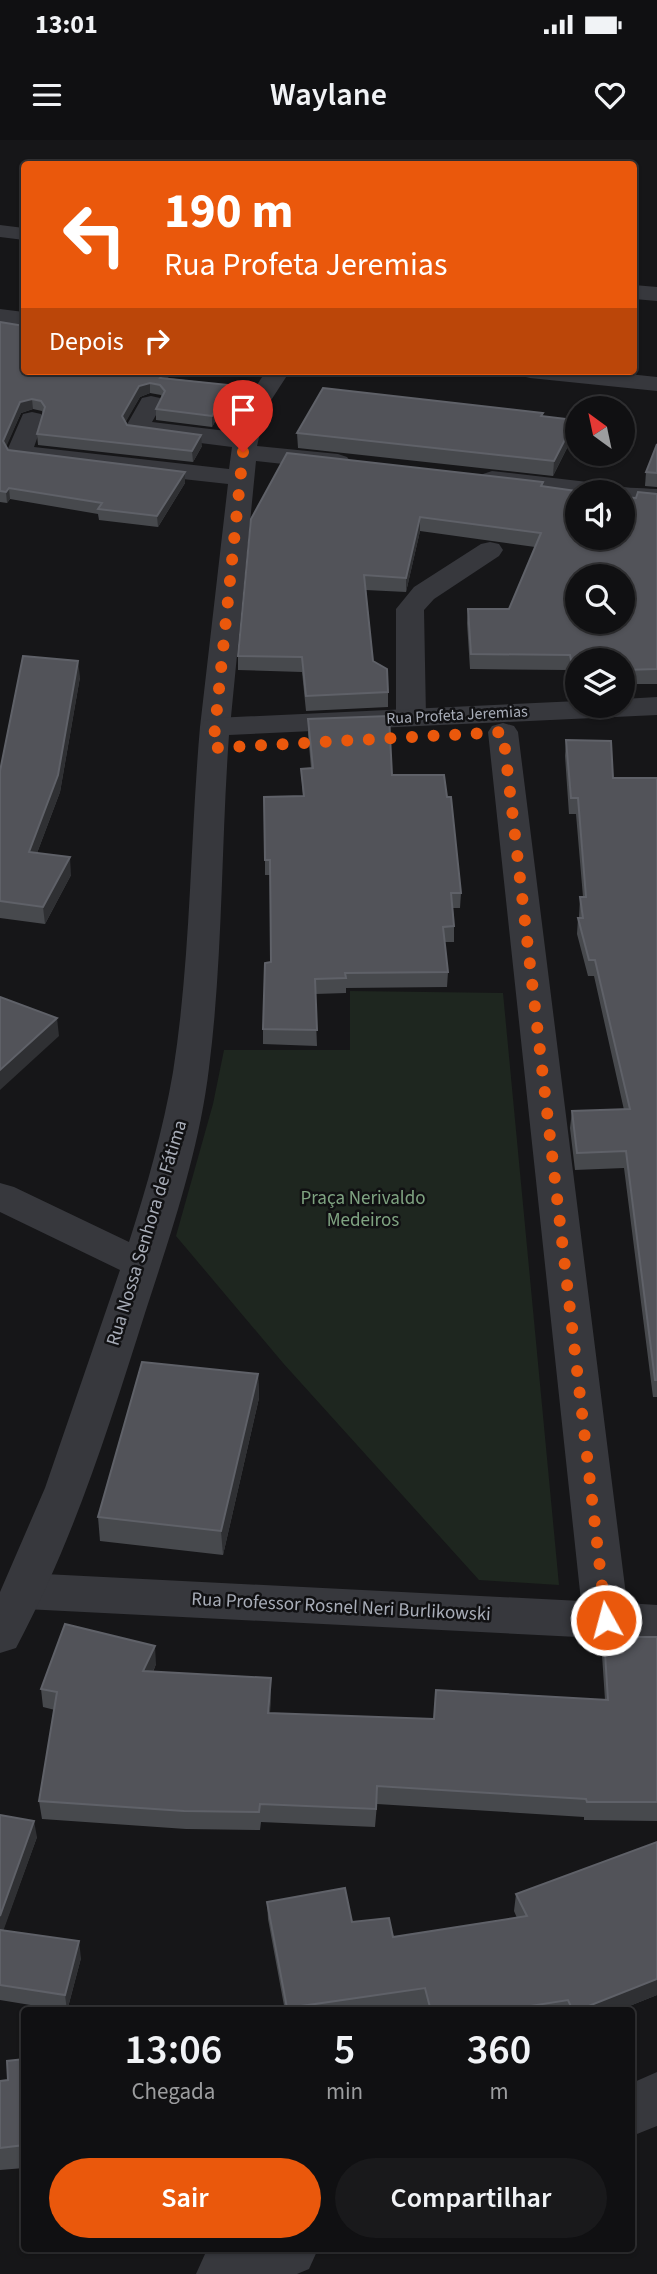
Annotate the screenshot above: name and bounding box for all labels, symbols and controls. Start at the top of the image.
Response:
text: 13:01 [35,6,98,43]
text: Waylane [270,72,387,118]
icon: menu [28,76,66,114]
icon: heart [591,76,629,114]
text: 190 m [164,177,293,247]
icon: left [49,189,140,280]
text: Rua Profeta Jeremias [164,242,447,288]
icon: right [138,322,176,360]
text: Depois [49,323,124,360]
pin [213,380,273,452]
icon: arrive [224,391,262,429]
north arrow [565,396,635,466]
map controls [565,396,635,718]
button: sound [565,480,635,550]
button: search [565,564,635,634]
button: layers [565,648,635,718]
street label: Rua Profeta Jeremias [386,700,529,730]
street label: Rua Nossa Senhora de Fátima [100,1117,194,1349]
park label: Praça Nerivaldo Medeiros [300,1185,426,1234]
position arrow [569,1583,643,1657]
street label: Rua Professor Rosnel Neri Burlikowski [190,1586,492,1628]
text: 13:06 [125,2020,222,2080]
text: 5 [334,2020,355,2080]
text: 360 [467,2020,531,2080]
text: Chegada [131,2075,215,2108]
text: min [326,2075,363,2108]
text: m [490,2075,509,2108]
button: Sair [49,2158,321,2238]
button: Compartilhar [335,2158,607,2238]

